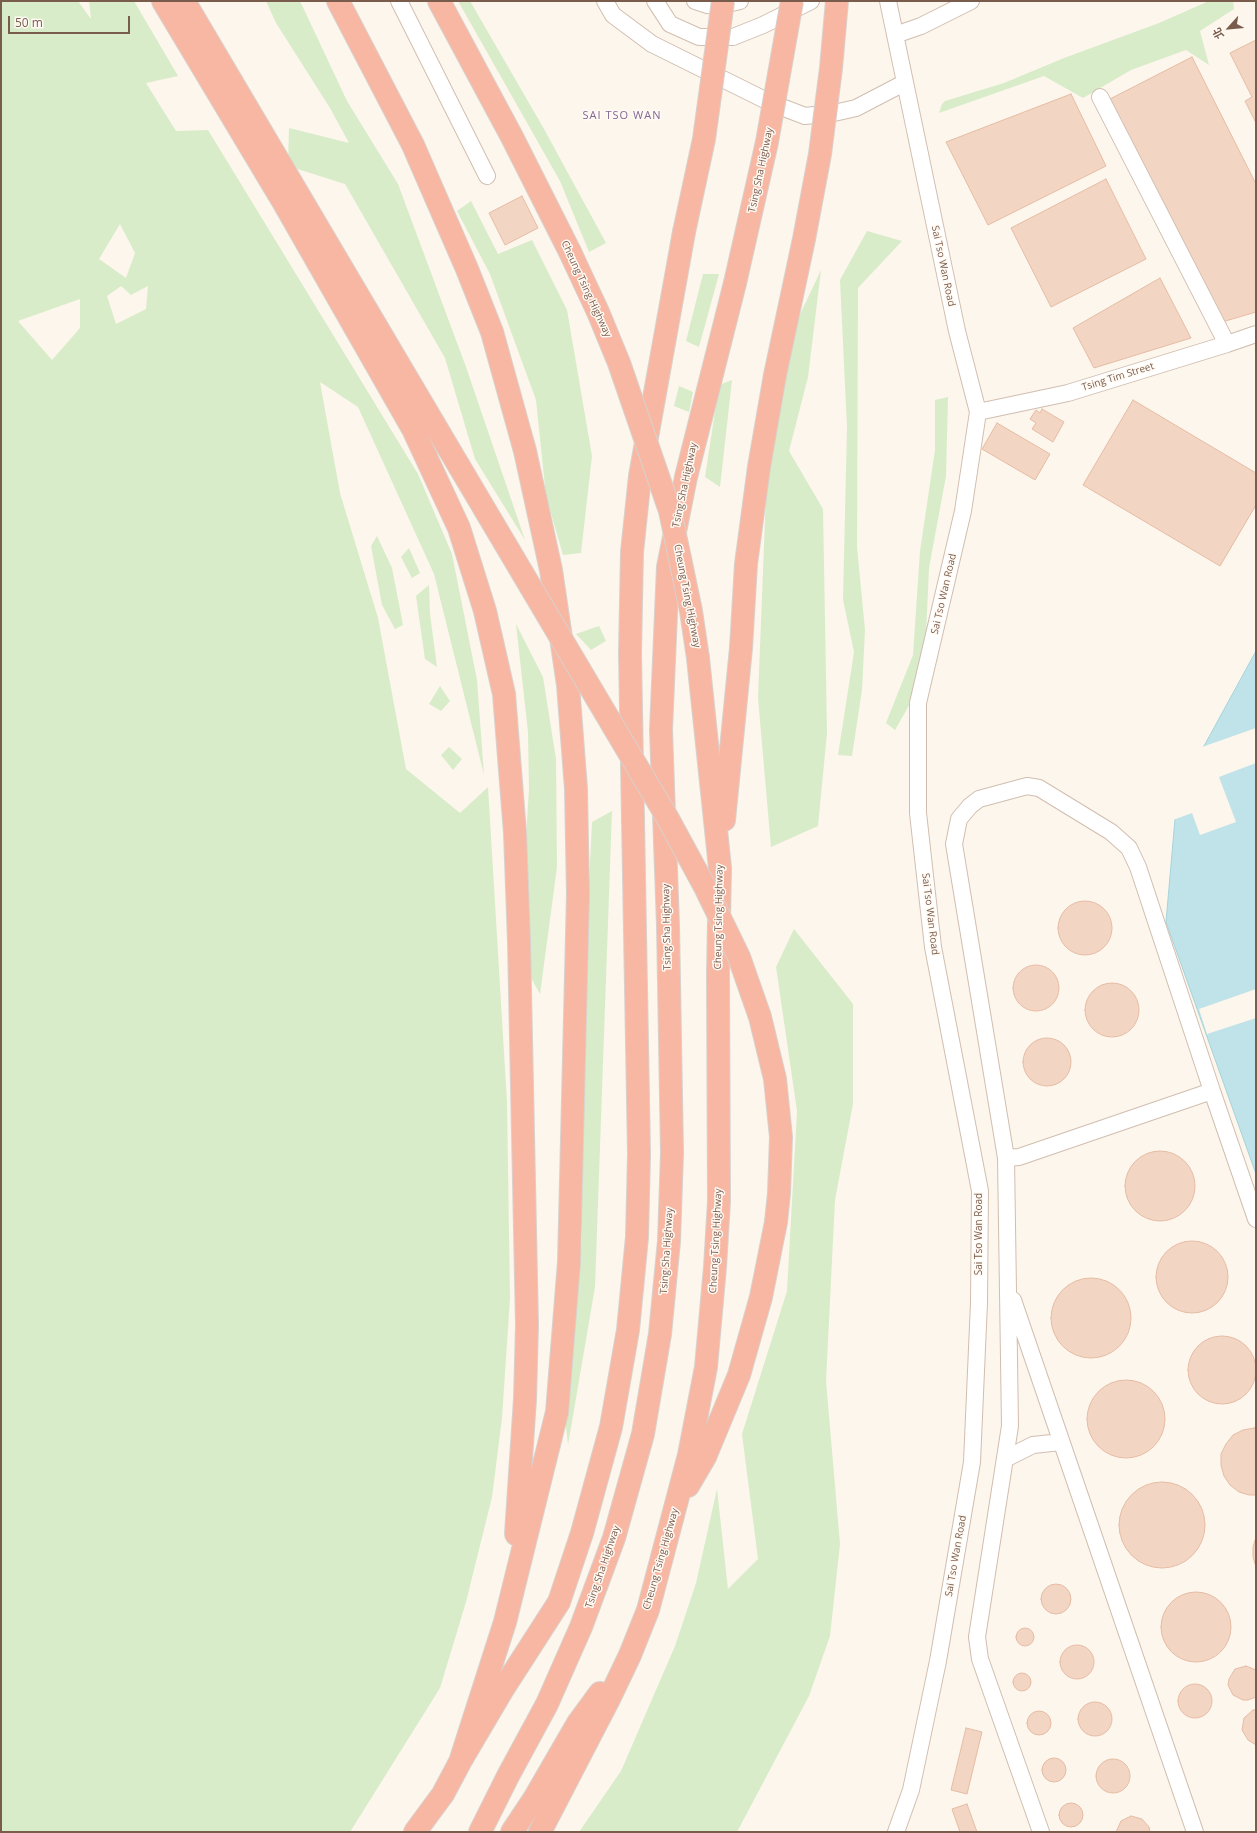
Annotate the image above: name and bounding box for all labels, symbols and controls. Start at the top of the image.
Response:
scale bar [10,8,132,34]
north arrow [1209,8,1249,48]
text: 50 m [15,14,43,31]
text: 北 [1209,25,1227,42]
district label: SAI TSO WAN [583,109,661,123]
street label: Tsing Sha Highway [746,126,776,214]
street label: Sai Tso Wan Road [929,224,957,308]
street label: Cheung Tsing Highway [558,239,614,339]
street label: Tsing Tim Street [1080,360,1156,394]
street label: Tsing Sha Highway [670,441,700,529]
street label: Cheung Tsing Highway [671,543,703,649]
street label: Sai Tso Wan Road [929,552,959,636]
street label: Cheung Tsing Highway [712,864,726,970]
street label: Sai Tso Wan Road [919,872,941,956]
street label: Tsing Sha Highway [660,884,674,970]
street label: Cheung Tsing Highway [707,1188,725,1294]
street label: Sai Tso Wan Road [973,1193,985,1275]
street label: Tsing Sha Highway [658,1207,676,1295]
street label: Cheung Tsing Highway [641,1507,681,1611]
street label: Sai Tso Wan Road [943,1514,969,1598]
street label: Tsing Sha Highway [583,1524,623,1610]

